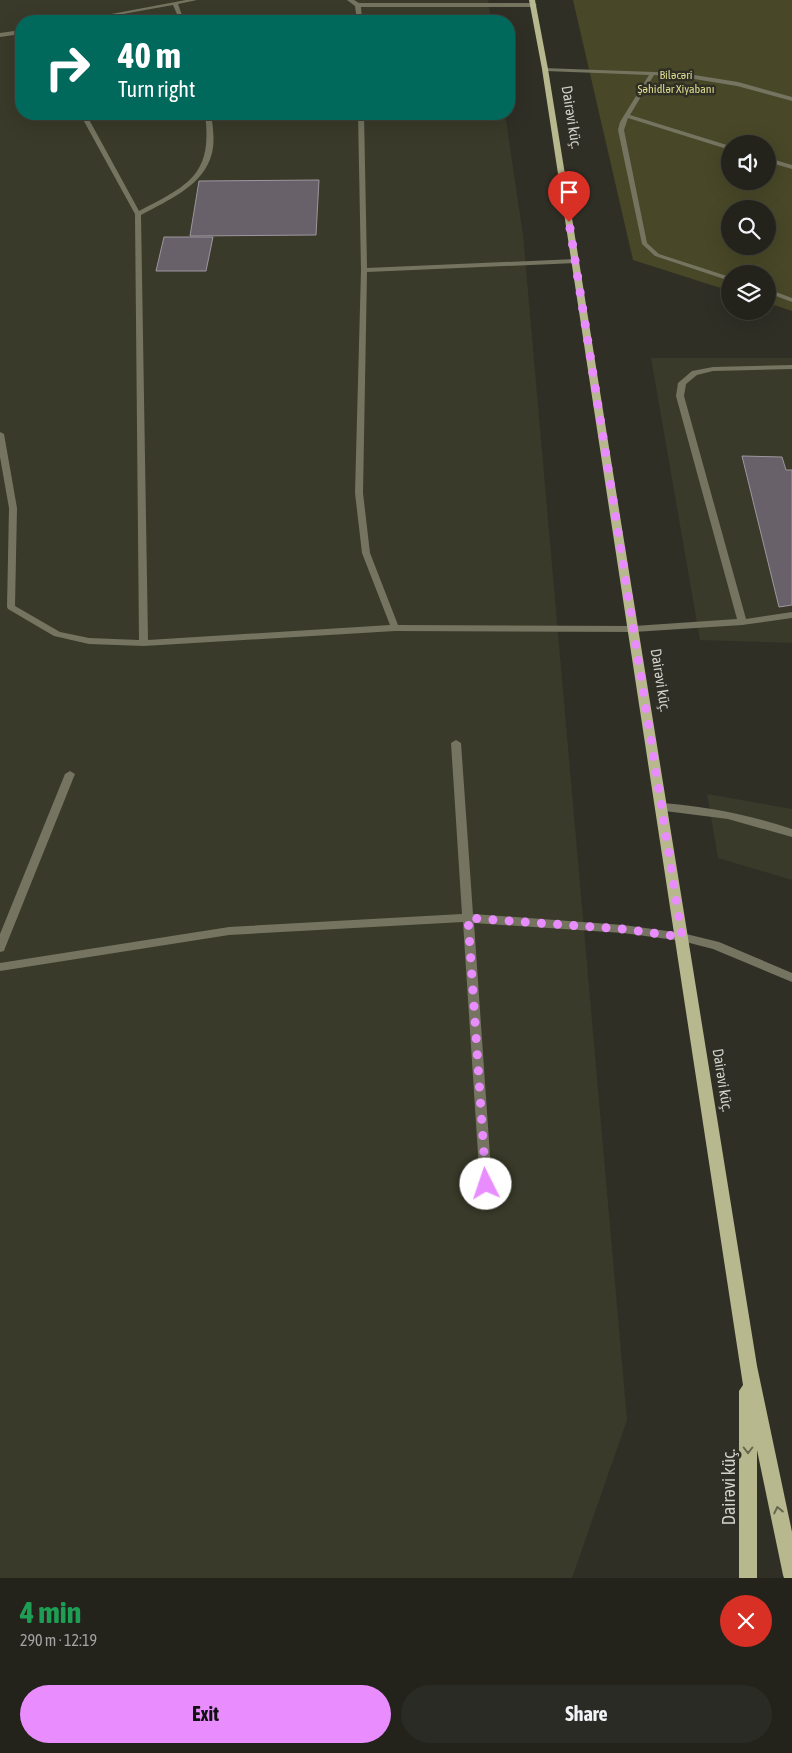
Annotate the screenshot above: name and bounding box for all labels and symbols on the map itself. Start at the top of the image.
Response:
park label: Biləcəri Şəhidlər Xiyabanı [638,68,714,96]
street label: Dairəvi küç. [559,84,585,150]
pin [548,171,590,222]
street label: Dairəvi küç. [648,647,674,713]
street label: Dairəvi küç. [710,1047,736,1113]
position arrow [459,1157,511,1209]
one-way arrow [743,1446,753,1454]
street label: Dairəvi küç. [718,1449,739,1525]
one-way arrow [773,1505,784,1514]

